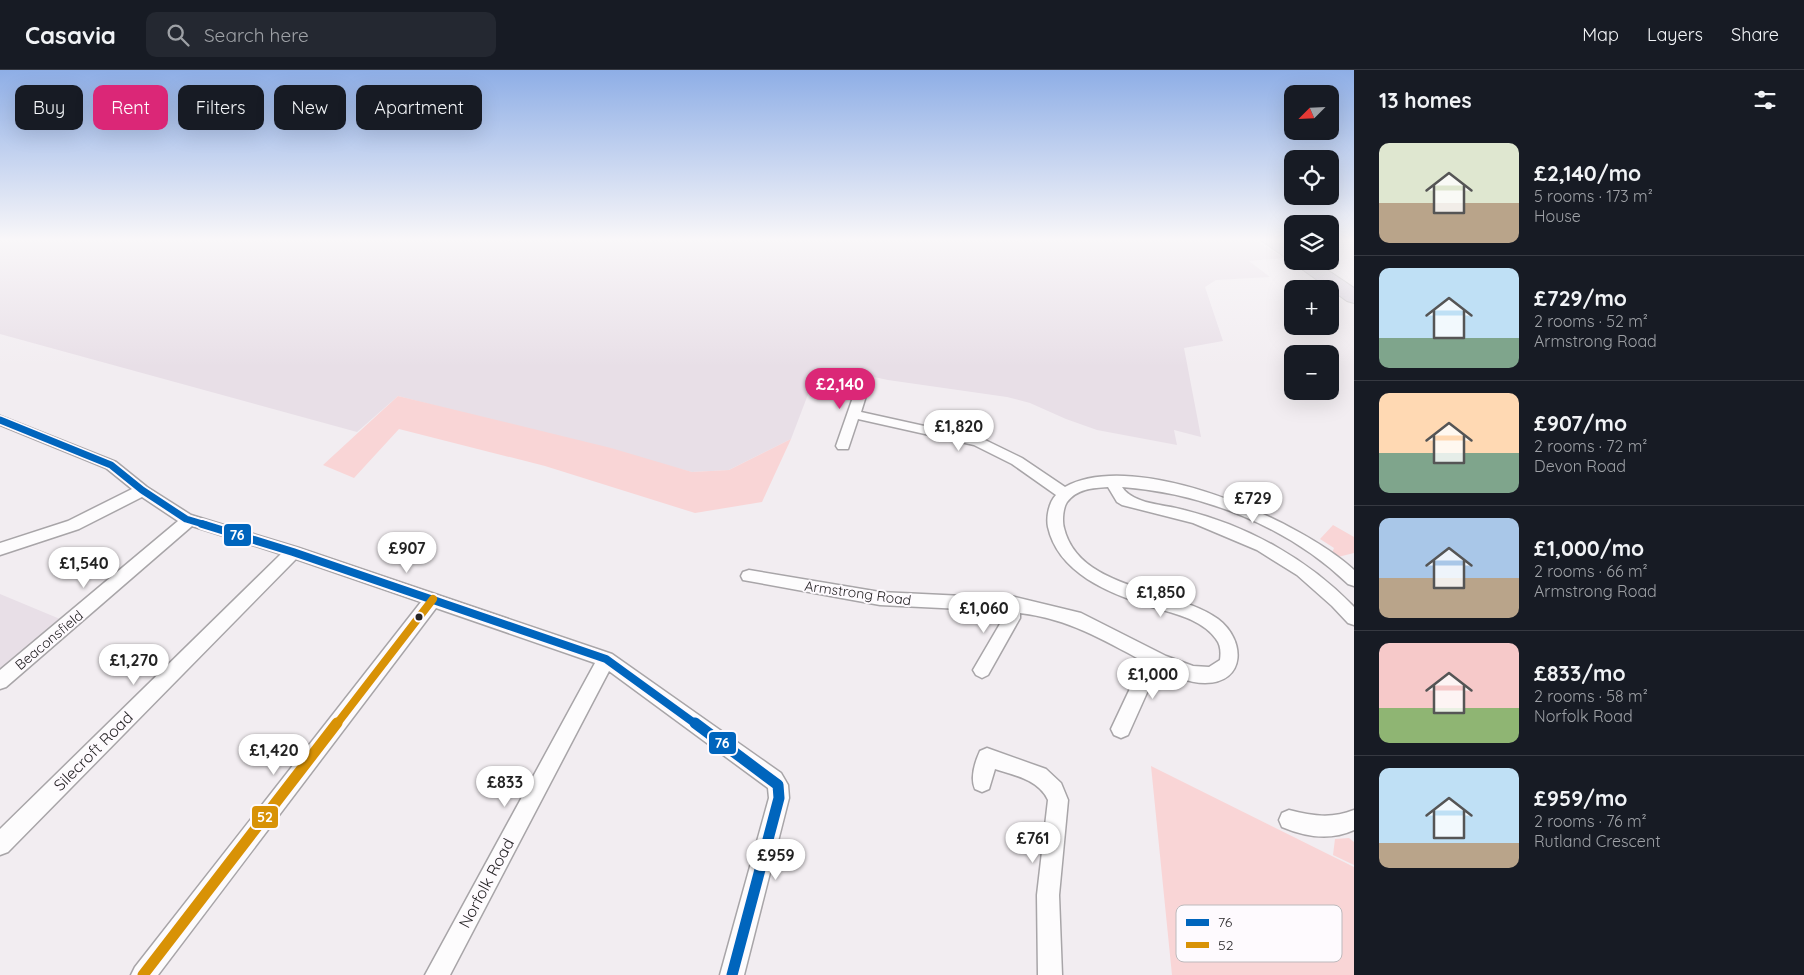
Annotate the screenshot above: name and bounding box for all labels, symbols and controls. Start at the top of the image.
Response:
search box [146,12,496,57]
text: Casavia [25,20,116,50]
icon: search [164,21,192,49]
text: Search here [204,23,309,47]
text: Map [1582,23,1619,46]
text: Layers [1647,23,1703,46]
text: Share [1731,23,1779,46]
chip: Buy [15,85,83,130]
chip: Rent [93,85,168,130]
chip: Filters [178,85,264,130]
chip: New [274,85,346,130]
chip: Apartment [356,85,482,130]
north arrow [1284,85,1339,140]
map controls [1284,85,1339,400]
icon: filters [1751,86,1779,114]
text: 13 homes [1379,87,1472,113]
button: locate [1284,150,1339,205]
text: £2,140/mo [1534,160,1641,186]
icon: home [1419,163,1479,223]
text: 5 rooms · 173 m² [1534,186,1653,206]
text: House [1534,206,1581,226]
button: layers [1284,215,1339,270]
button: + [1284,280,1339,335]
text: £729/mo [1534,285,1627,311]
icon: home [1419,288,1479,348]
text: 2 rooms · 52 m² [1534,311,1648,331]
text: Armstrong Road [1534,331,1657,351]
button: − [1284,345,1339,400]
pin: £2,140 [799,368,881,410]
text: £2,140 [816,374,864,394]
pin: £1,820 [918,410,1000,452]
text: £907/mo [1534,410,1627,436]
icon: home [1419,413,1479,473]
text: £1,820 [935,416,983,436]
text: 2 rooms · 72 m² [1534,436,1647,456]
text: Devon Road [1534,456,1626,476]
pin: £729 [1223,482,1283,524]
text: £729 [1235,488,1271,508]
line badge: 76 [223,523,252,547]
text: 76 [229,526,245,544]
pin: £907 [377,532,437,574]
text: £1,000/mo [1534,535,1644,561]
text: £907 [388,538,426,558]
icon: home [1419,538,1479,598]
pin: £1,540 [43,546,125,589]
text: £1,540 [59,553,109,573]
text: 2 rooms · 66 m² [1534,561,1648,581]
pin: £1,850 [1120,576,1202,618]
street label: Armstrong Road [804,577,912,609]
text: Armstrong Road [1534,581,1657,601]
text: £1,850 [1137,582,1185,602]
pin: £1,060 [943,592,1025,634]
text: £1,060 [959,598,1009,618]
street label: Beaconsfield [11,606,87,674]
unlabelled marker [414,612,424,622]
pin: £1,270 [93,644,175,686]
text: £1,270 [110,650,158,670]
pin: £1,000 [1112,658,1194,700]
text: £833/mo [1534,660,1626,686]
icon: home [1419,663,1479,723]
text: £1,000 [1128,664,1178,684]
text: 2 rooms · 58 m² [1534,686,1648,706]
text: Norfolk Road [1534,706,1633,726]
street label: Silecroft Road [49,707,137,795]
line badge: 76 [708,731,737,755]
pin: £1,420 [233,734,315,776]
text: 76 [714,734,730,752]
text: £1,420 [250,740,298,760]
pin: £833 [475,766,535,808]
text: £833 [487,772,523,792]
text: £959/mo [1534,785,1627,811]
icon: home [1419,788,1479,848]
line badge: 52 [251,805,279,829]
text: 52 [257,808,273,826]
text: 2 rooms · 76 m² [1534,811,1647,831]
pin: £761 [1003,822,1063,864]
text: £761 [1016,828,1050,848]
text: Rutland Crescent [1534,831,1661,851]
street label: Norfolk Road [454,835,518,931]
pin: £959 [746,838,806,881]
text: £959 [757,845,795,865]
legend [1176,905,1342,962]
text: 76 [1218,913,1233,931]
text: 52 [1218,936,1234,954]

